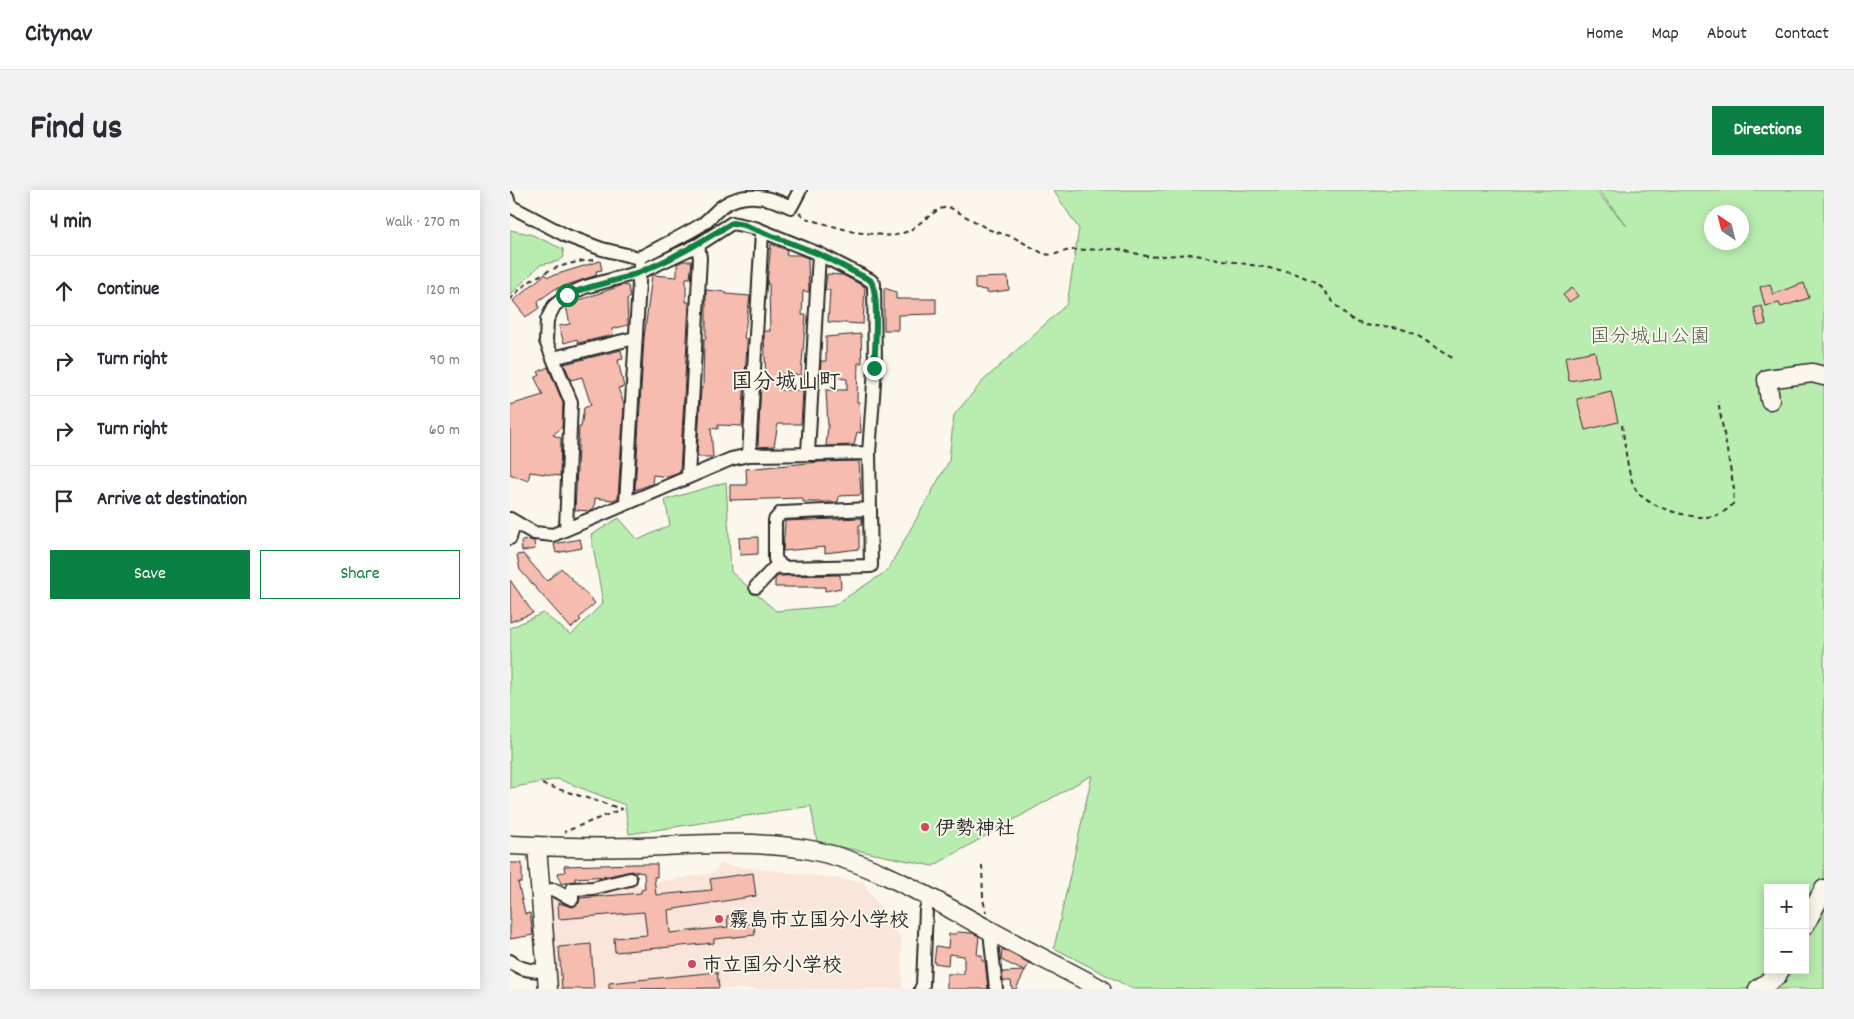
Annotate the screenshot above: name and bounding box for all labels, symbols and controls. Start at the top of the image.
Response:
text: Citynav [25,18,92,52]
text: Home [1586,22,1623,47]
text: Map [1651,22,1679,47]
text: About [1707,22,1747,47]
text: Contact [1775,22,1829,47]
text: Find us [30,105,122,155]
button: Directions [1712,106,1824,155]
north arrow [1704,205,1749,250]
text: 4 min [50,208,92,238]
text: Walk · 270 m [385,211,460,234]
icon: ahead [50,277,78,305]
text: Continue [97,277,159,304]
text: 120 m [426,279,460,302]
route start [556,284,579,307]
park label: 国分城山公園 [1590,324,1710,352]
icon: right [50,347,78,375]
text: Turn right [97,347,168,374]
text: 90 m [429,349,460,372]
route end [863,357,886,380]
district label: 国分城山町 [731,368,841,399]
icon: right [50,417,78,445]
text: Turn right [97,417,168,444]
text: 60 m [429,419,460,442]
icon: arrive [50,487,78,515]
text: Arrive at destination [97,487,247,514]
button: Save [50,550,250,599]
button: Share [260,550,460,599]
place label: 伊勢神社 [935,816,1015,844]
marker: 伊勢神社 [919,821,931,833]
map controls [1764,884,1809,974]
button: + [1764,884,1809,929]
place label: 霧島市立国分小学校 [729,908,909,936]
marker: 霧島市立国分小学校 [713,913,725,925]
button: − [1764,929,1809,974]
place label: 市立国分小学校 [702,953,842,981]
marker: 市立国分小学校 [686,958,698,970]

